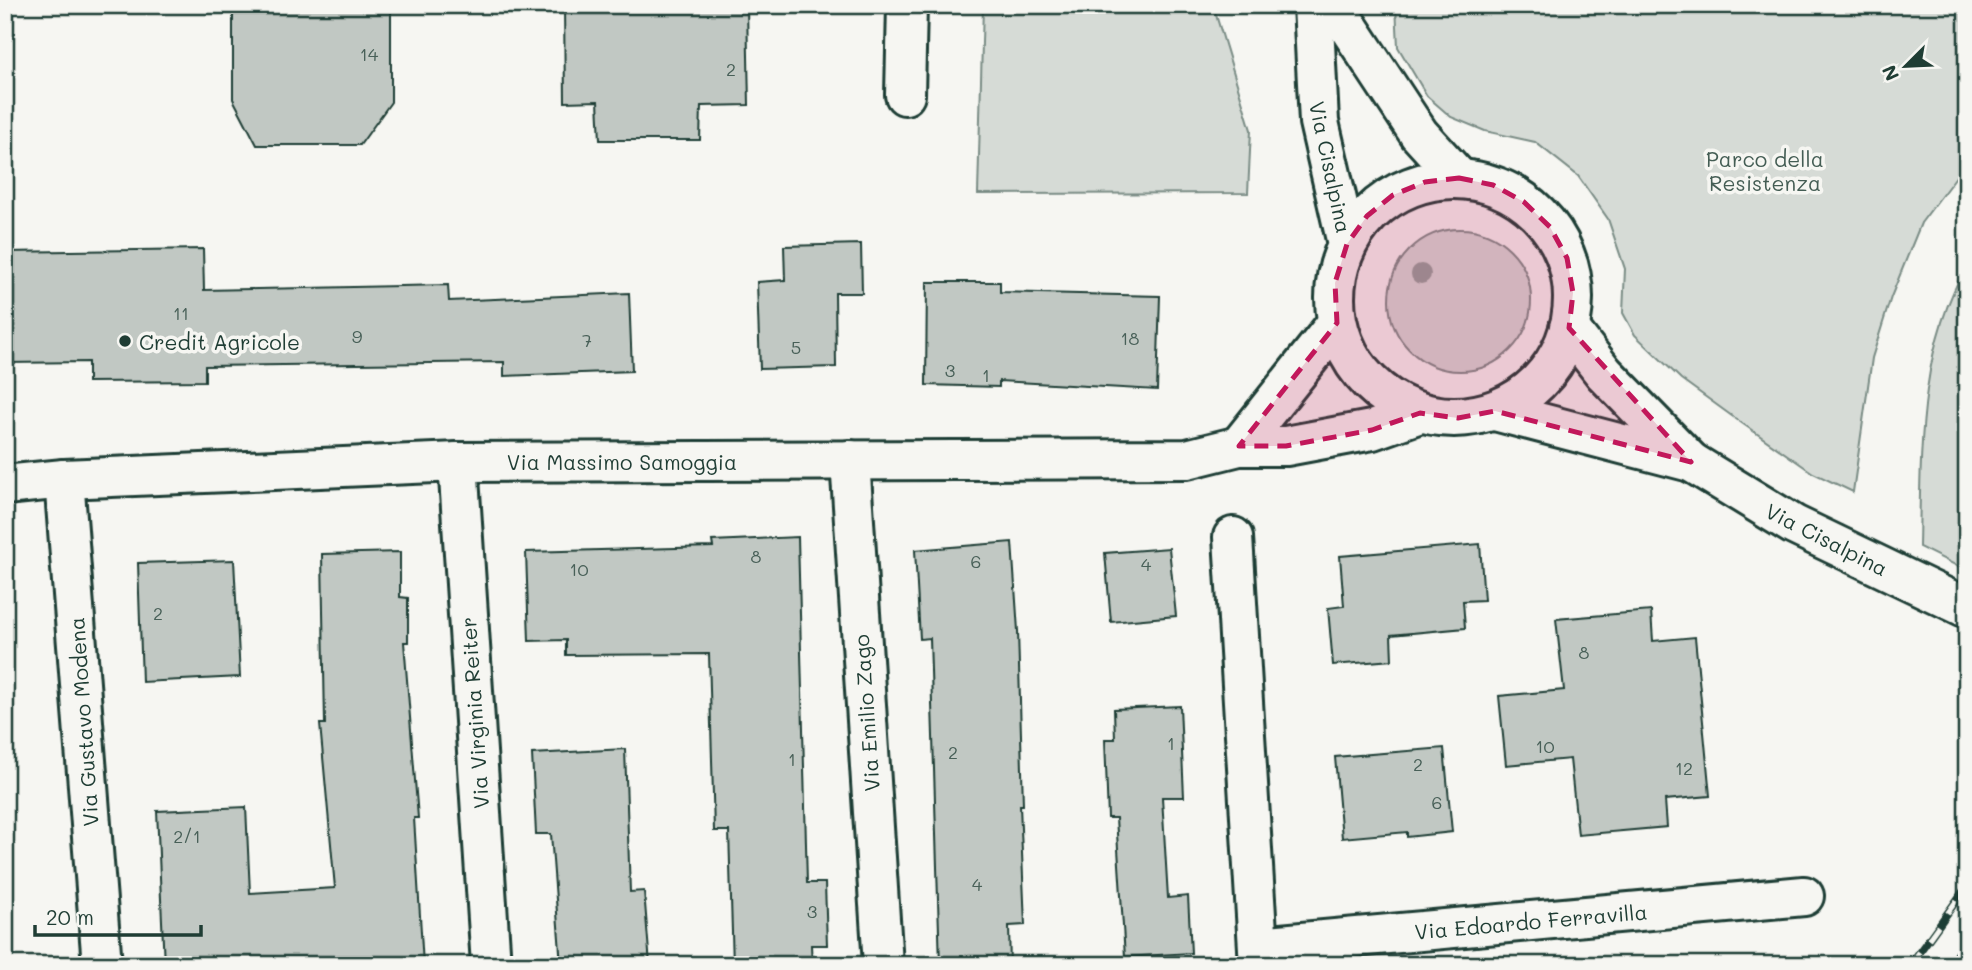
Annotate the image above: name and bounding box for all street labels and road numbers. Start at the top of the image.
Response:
street label: Via Cisalpina [1304,99,1358,235]
street label: Via Massimo Samoggia [507,448,737,475]
street label: Via Cisalpina [1761,497,1893,581]
street label: Via Gustavo Modena [62,616,104,828]
street label: Via Virginia Reiter [454,616,494,810]
street label: Via Emilio Zago [847,633,885,793]
street label: Via Edoardo Ferravilla [1413,897,1649,945]

